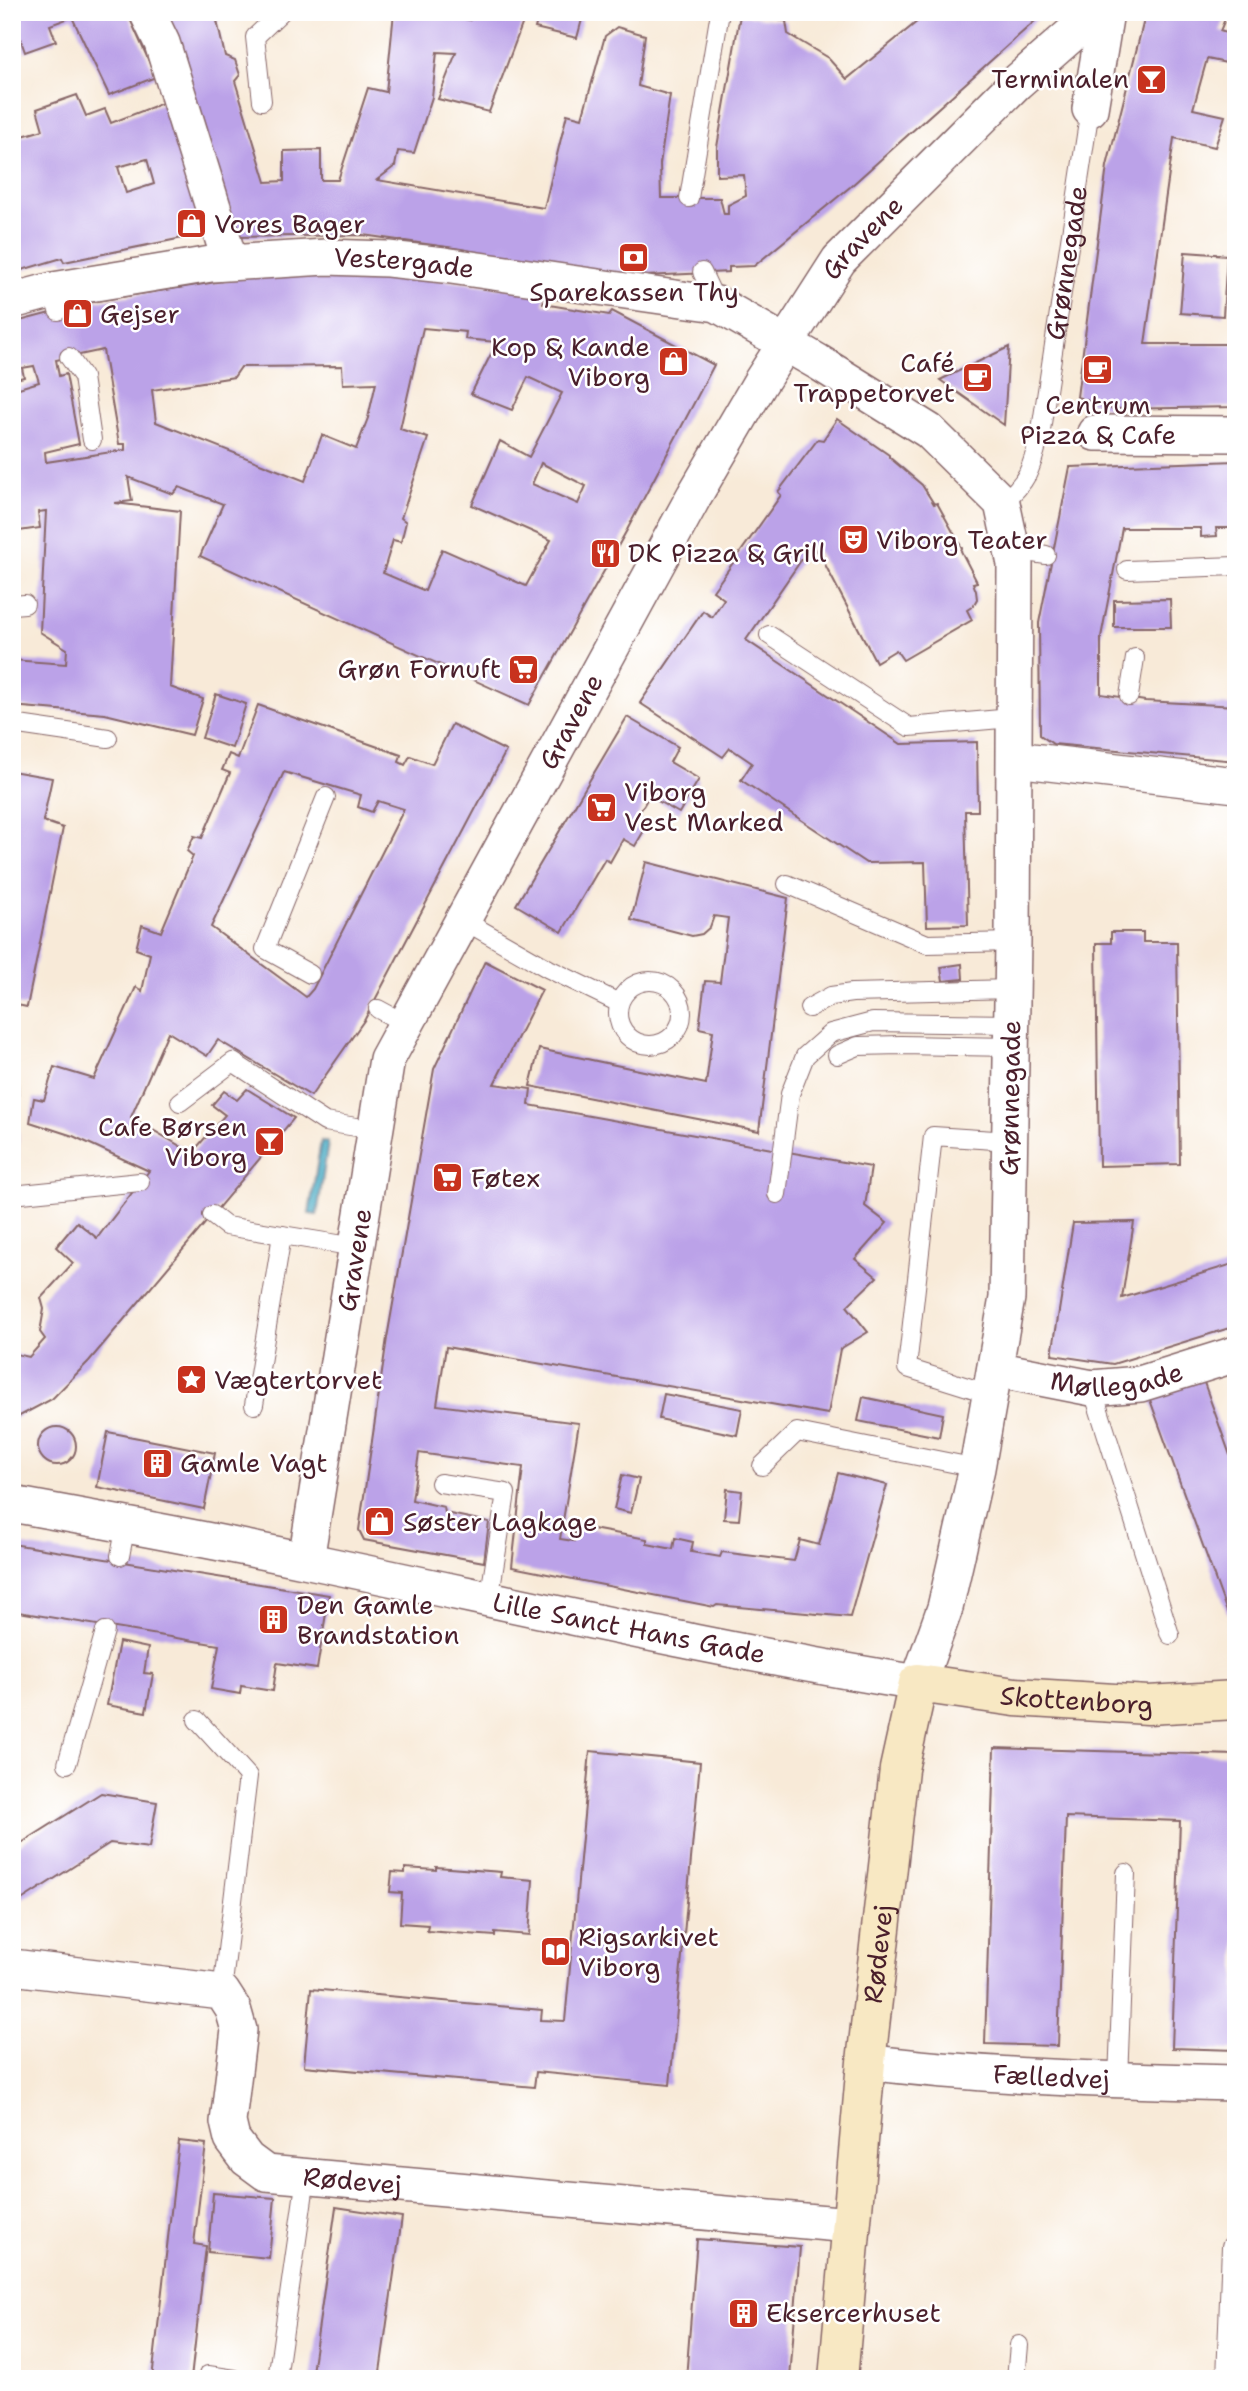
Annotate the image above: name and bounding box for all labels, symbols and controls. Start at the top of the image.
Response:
place label: Terminalen [991,61,1129,96]
bar icon: Terminalen [1135,62,1169,96]
street label: Grønnegade [1037,183,1095,343]
street label: Gravene [813,188,911,286]
place label: Vores Bager [214,206,365,241]
shop icon: Vores Bager [174,207,208,241]
street label: Vestergade [333,239,477,286]
bank icon: Sparekassen Thy [617,240,651,274]
place label: Sparekassen Thy [529,274,739,309]
place label: Gejser [100,296,180,331]
shop icon: Gejser [60,297,94,331]
place label: Kop & Kande Viborg [491,329,650,394]
shop icon: Kop & Kande Viborg [656,345,690,379]
place label: Café Trappetorvet [793,345,955,410]
cafe icon: Centrum Pizza & Cafe [1081,353,1115,387]
cafe icon: Café Trappetorvet [961,361,995,395]
place label: Centrum Pizza & Cafe [1020,387,1176,452]
place label: Viborg Teater [876,522,1048,557]
theatre icon: Viborg Teater [836,523,870,557]
place label: DK Pizza & Grill [628,535,826,570]
restaurant icon: DK Pizza & Grill [588,536,622,570]
place label: Grøn Fornuft [337,651,501,686]
supermarket icon: Grøn Fornuft [507,652,541,686]
street label: Gravene [530,667,611,775]
place label: Viborg Vest Marked [624,774,784,839]
supermarket icon: Viborg Vest Marked [584,790,618,824]
street label: Grønnegade [991,1020,1028,1176]
place label: Cafe Børsen Viborg [98,1109,247,1174]
bar icon: Cafe Børsen Viborg [253,1125,287,1159]
place label: Føtex [471,1160,540,1195]
supermarket icon: Føtex [431,1161,465,1195]
street label: Gravene [328,1206,380,1314]
street label: Møllegade [1047,1354,1187,1405]
place label: Vægtertorvet [214,1362,382,1397]
place icon: Vægtertorvet [174,1363,208,1397]
place label: Gamle Vagt [180,1445,328,1480]
building icon: Gamle Vagt [140,1446,174,1480]
place label: Søster Lagkage [403,1504,598,1539]
shop icon: Søster Lagkage [363,1505,397,1539]
street label: Lille Sanct Hans Gade [490,1584,769,1671]
place label: Den Gamle Brandstation [297,1587,460,1652]
building icon: Den Gamle Brandstation [257,1603,291,1637]
street label: Skottenborg [998,1677,1154,1722]
street label: Rødevej [855,1903,901,2005]
place label: Rigsarkivet Viborg [578,1919,719,1984]
library icon: Rigsarkivet Viborg [538,1935,572,1969]
street label: Fælledvej [992,2056,1110,2096]
street label: Rødevej [301,2158,403,2202]
place label: Eksercerhuset [766,2295,941,2330]
building icon: Eksercerhuset [726,2296,760,2330]

